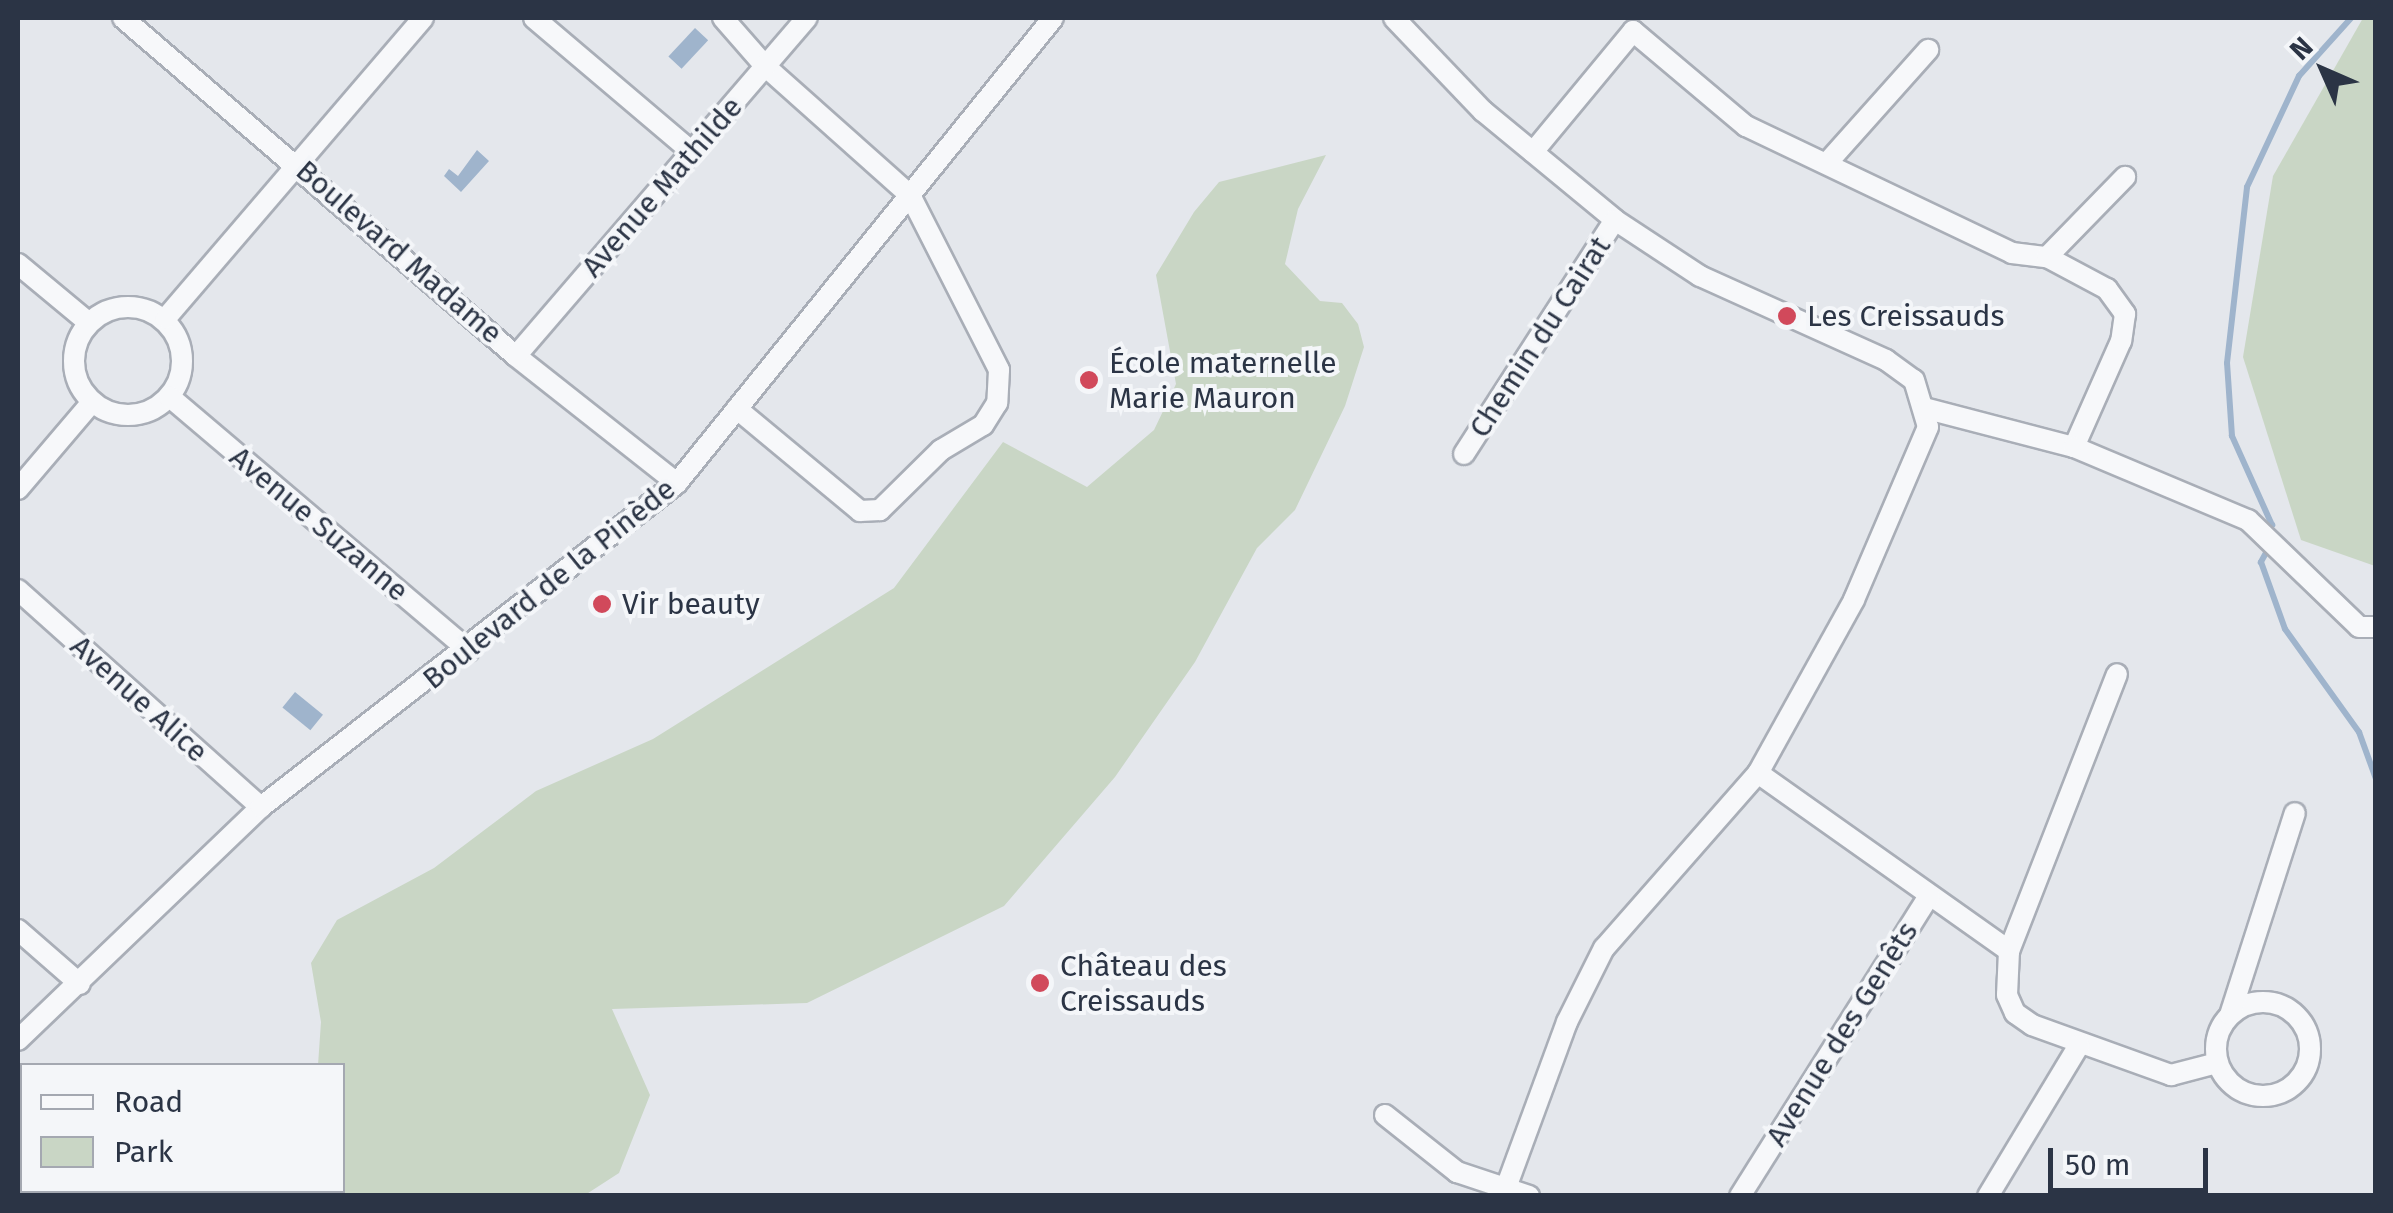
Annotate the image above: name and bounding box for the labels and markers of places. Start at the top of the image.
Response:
place label: Les Creissauds [1807,298,2004,334]
marker: Les Creissauds [1776,305,1798,327]
place label: École maternelle Marie Mauron [1109,345,1337,416]
marker: École maternelle Marie Mauron [1078,369,1100,391]
place label: Vir beauty [622,586,760,622]
marker: Vir beauty [591,593,613,615]
place label: Château des Creissauds [1060,948,1227,1018]
marker: Château des Creissauds [1029,972,1051,994]

